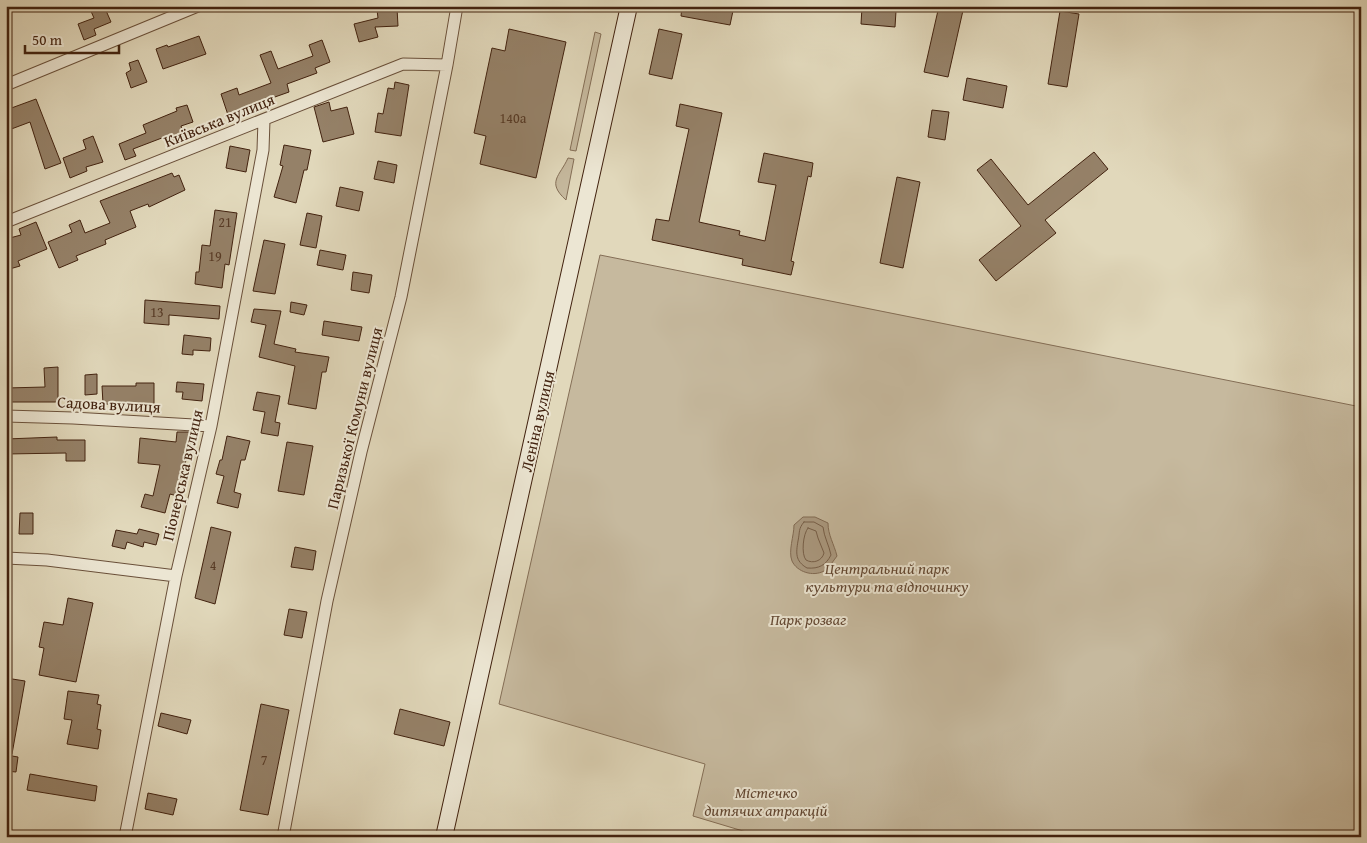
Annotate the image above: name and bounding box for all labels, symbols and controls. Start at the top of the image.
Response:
scale bar [25,22,119,54]
text: 50 m [32,29,63,50]
street label: Київська вулиця [160,87,278,153]
house number: 140а [500,108,527,128]
house number: 21 [218,212,232,232]
house number: 19 [208,246,222,266]
house number: 13 [150,302,164,322]
street label: Паризької Комуни вулиця [320,324,388,512]
street label: Леніна вулиця [514,368,560,474]
street label: Садова вулиця [57,389,161,419]
street label: Піонерська вулиця [155,407,209,543]
house number: 4 [210,555,217,575]
park label: Центральний парк культури та відпочинку [806,556,969,598]
park label: Парк розваг [770,607,846,631]
house number: 7 [261,750,268,770]
park label: Містечко дитячих атракцій [704,780,828,822]

